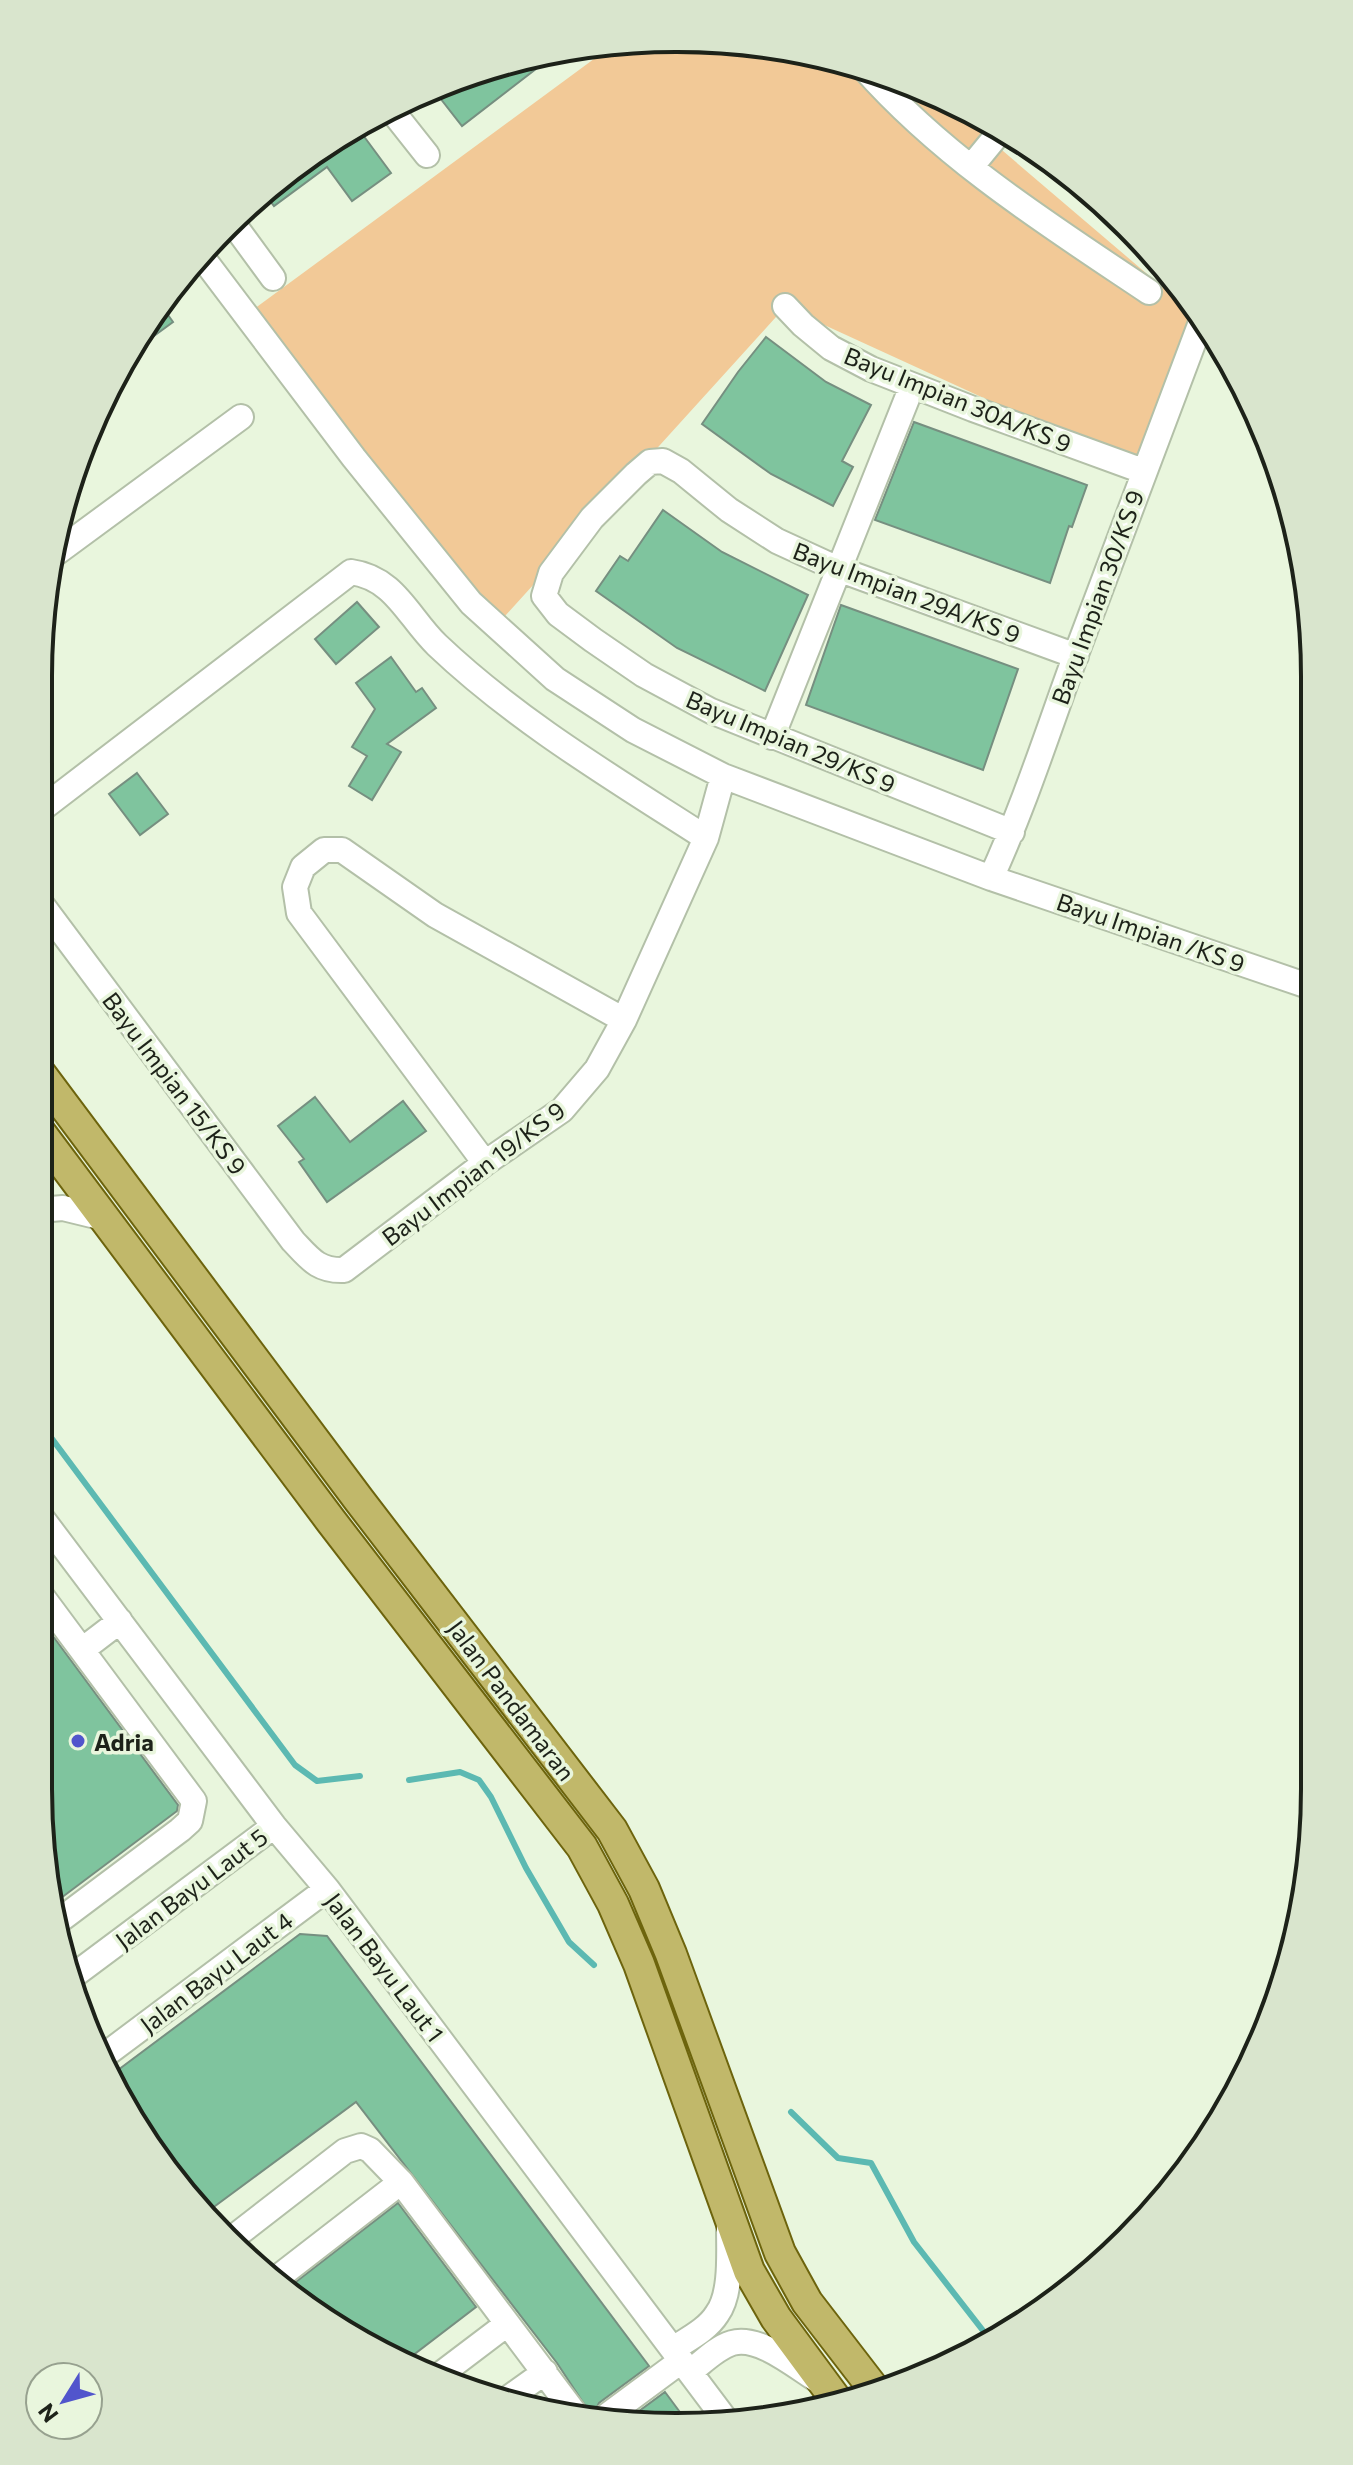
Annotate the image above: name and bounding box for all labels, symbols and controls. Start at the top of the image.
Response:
street label: Bayu Impian 30A/KS 9 [840,340,1076,458]
street label: Bayu Impian 30/KS 9 [1045,486,1149,708]
street label: Bayu Impian 29A/KS 9 [789,535,1025,649]
street label: Bayu Impian 29/KS 9 [682,684,900,798]
street label: Bayu Impian /KS 9 [1053,886,1249,978]
street label: Bayu Impian 15/KS 9 [97,986,253,1180]
street label: Bayu Impian 19/KS 9 [376,1095,570,1251]
street label: Jalan Pandamaran [442,1614,582,1786]
place label: Adria [94,1727,154,1756]
marker: Adria [69,1732,87,1750]
street label: Jalan Bayu Laut 5 [109,1821,273,1955]
street label: Jalan Bayu Laut 1 [320,1887,450,2047]
street label: Jalan Bayu Laut 4 [134,1905,298,2039]
north arrow [24,2361,104,2441]
text: N [32,2399,63,2428]

